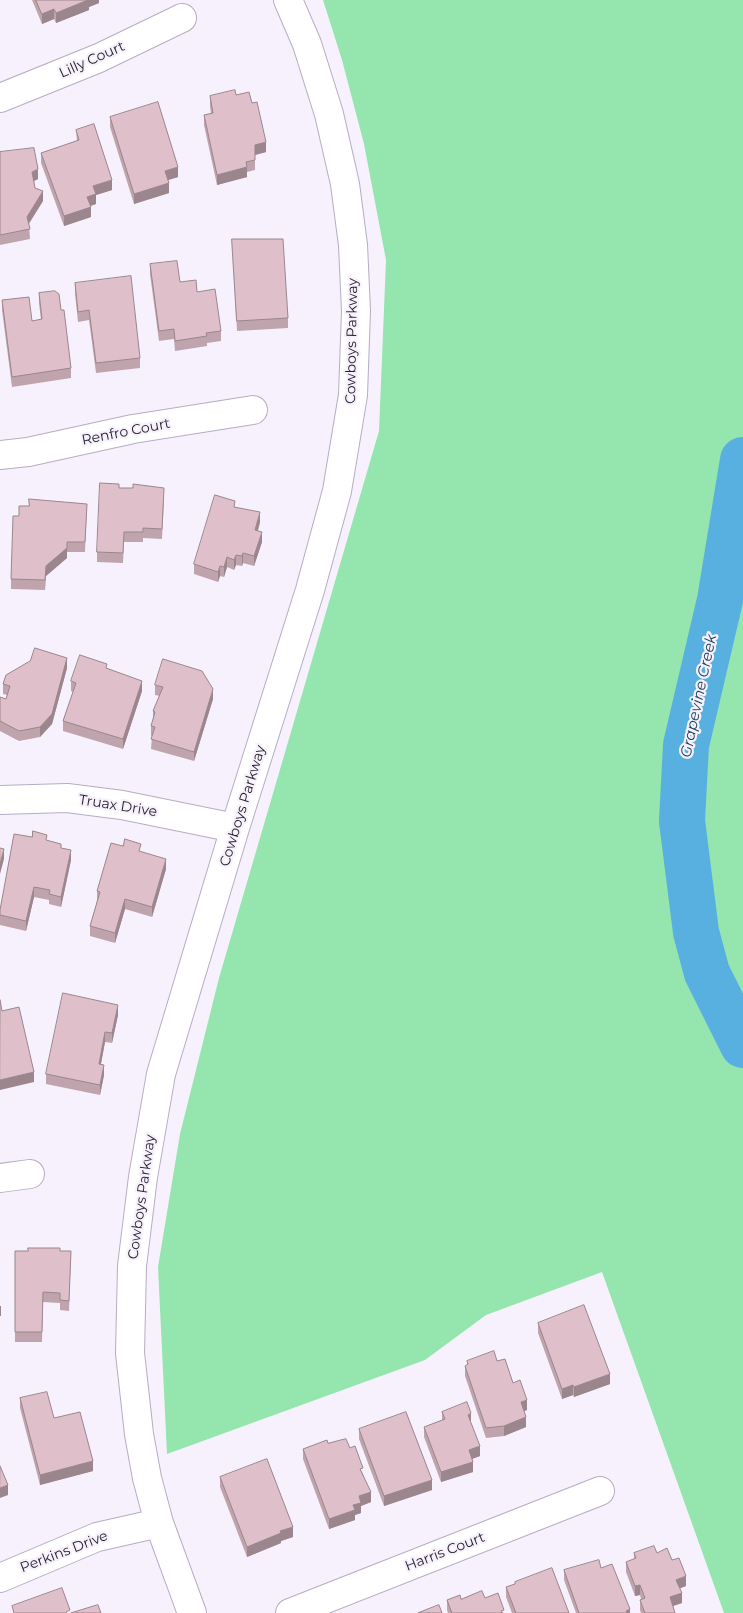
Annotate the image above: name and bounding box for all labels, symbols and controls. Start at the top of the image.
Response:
street label: Lilly Court [57,38,127,82]
street label: Cowboys Parkway [343,278,361,404]
street label: Renfro Court [80,415,172,449]
water label: Grapevine Creek [677,633,721,759]
street label: Cowboys Parkway [217,743,269,869]
street label: Truax Drive [78,792,158,820]
street label: Cowboys Parkway [125,1134,159,1260]
street label: Perkins Drive [18,1528,110,1576]
street label: Harris Court [403,1529,487,1575]

